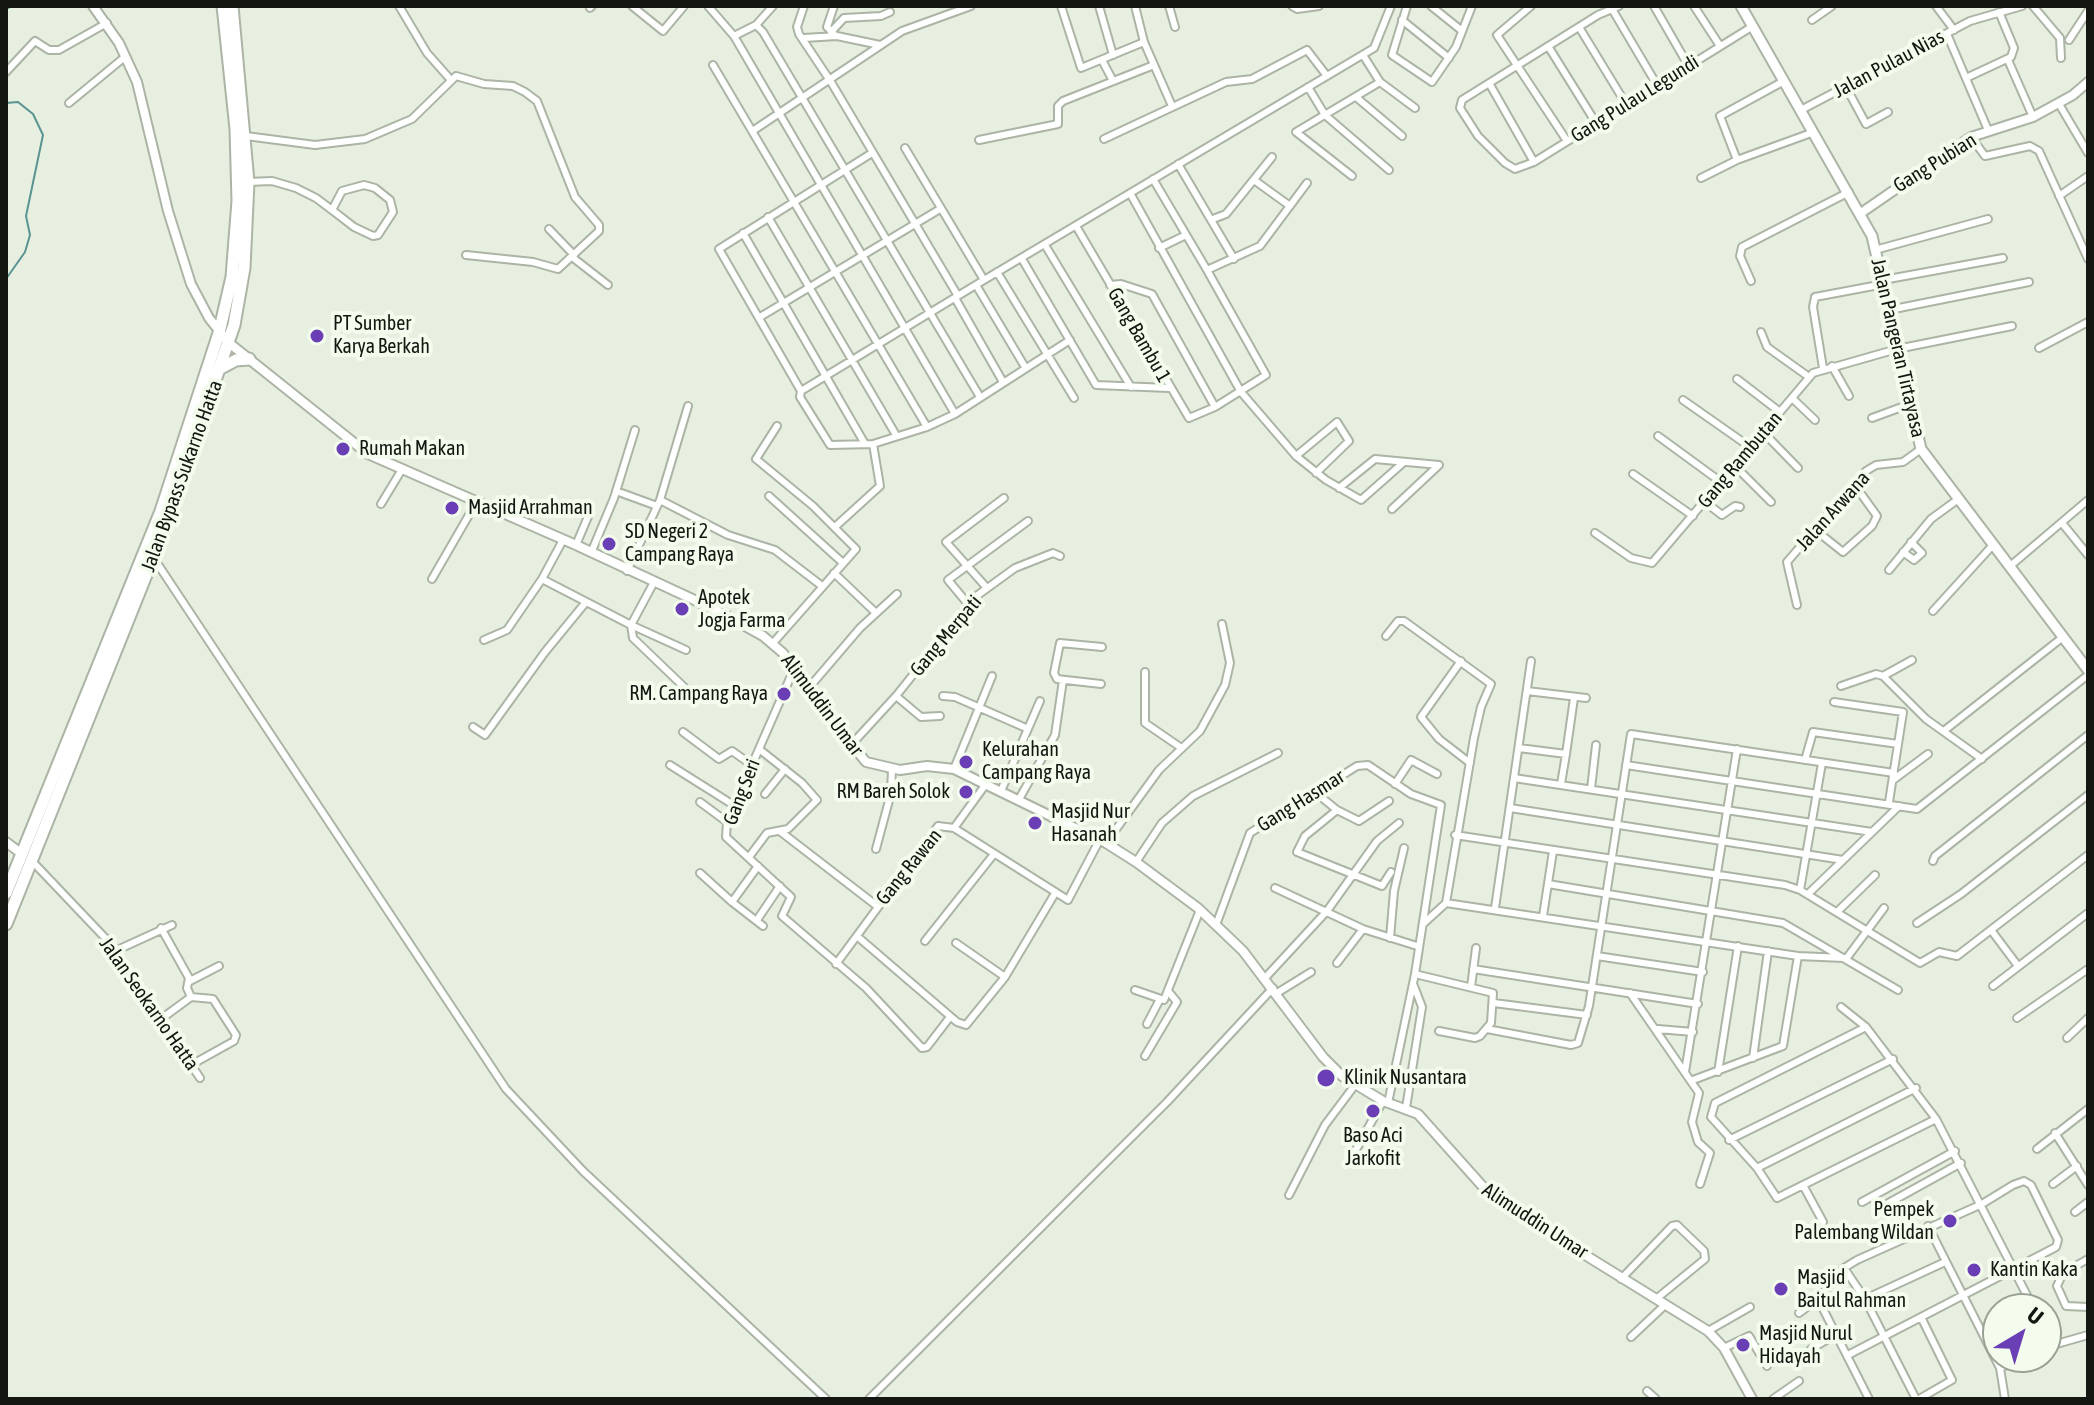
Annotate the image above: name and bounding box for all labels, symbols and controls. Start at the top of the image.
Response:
street label: Jalan Pulau Nias [1830,25,1948,103]
street label: Gang Pulau Legundi [1567,50,1703,148]
street label: Gang Pubian [1889,128,1981,198]
street label: Jalan Pangeran Tirtayasa [1866,256,1930,440]
street label: Gang Bambu 1 [1102,283,1176,387]
place label: PT Sumber Karya Berkah [333,312,430,359]
marker: PT Sumber Karya Berkah [308,327,326,345]
street label: Jalan Bypass Sukarno Hatta [136,377,228,575]
street label: Gang Rambutan [1693,407,1787,513]
place label: Rumah Makan [359,437,465,461]
marker: Rumah Makan [334,440,352,458]
street label: Jalan Arwana [1791,466,1875,556]
place label: Masjid Arrahman [468,496,593,520]
marker: Masjid Arrahman [443,499,461,517]
place label: SD Negeri 2 Campang Raya [625,520,734,567]
marker: SD Negeri 2 Campang Raya [600,535,618,553]
place label: Apotek Jogja Farma [698,586,786,633]
street label: Gang Merpati [905,591,987,681]
marker: Apotek Jogja Farma [673,600,691,618]
street label: Alimuddin Umar [776,649,868,761]
place label: RM. Campang Raya [629,682,768,706]
marker: RM. Campang Raya [775,685,793,703]
place label: Kelurahan Campang Raya [982,738,1091,785]
marker: Kelurahan Campang Raya [957,753,975,771]
street label: Gang Seri [718,756,766,828]
street label: Gang Hasmar [1253,765,1349,837]
place label: RM Bareh Solok [837,780,950,804]
marker: RM Bareh Solok [957,783,975,801]
place label: Masjid Nur Hasanah [1051,800,1130,847]
marker: Masjid Nur Hasanah [1026,814,1044,832]
street label: Gang Rawan [871,824,947,910]
street label: Jalan Seokarno Hatta [94,933,204,1075]
place label: Klinik Nusantara [1344,1066,1467,1090]
marker: Klinik Nusantara [1315,1067,1337,1089]
marker: Baso Aci Jarkofit [1364,1102,1382,1120]
place label: Baso Aci Jarkofit [1343,1124,1403,1171]
street label: Alimuddin Umar [1478,1178,1592,1264]
place label: Pempek Palembang Wildan [1794,1198,1934,1245]
marker: Pempek Palembang Wildan [1941,1212,1959,1230]
place label: Kantin Kaka [1990,1258,2078,1282]
marker: Kantin Kaka [1965,1261,1983,1279]
place label: Masjid Baitul Rahman [1797,1266,1906,1313]
marker: Masjid Baitul Rahman [1772,1280,1790,1298]
north arrow [1982,1293,2062,1373]
text: U [2022,1301,2049,1330]
place label: Masjid Nurul Hidayah [1759,1322,1852,1369]
marker: Masjid Nurul Hidayah [1734,1336,1752,1354]

